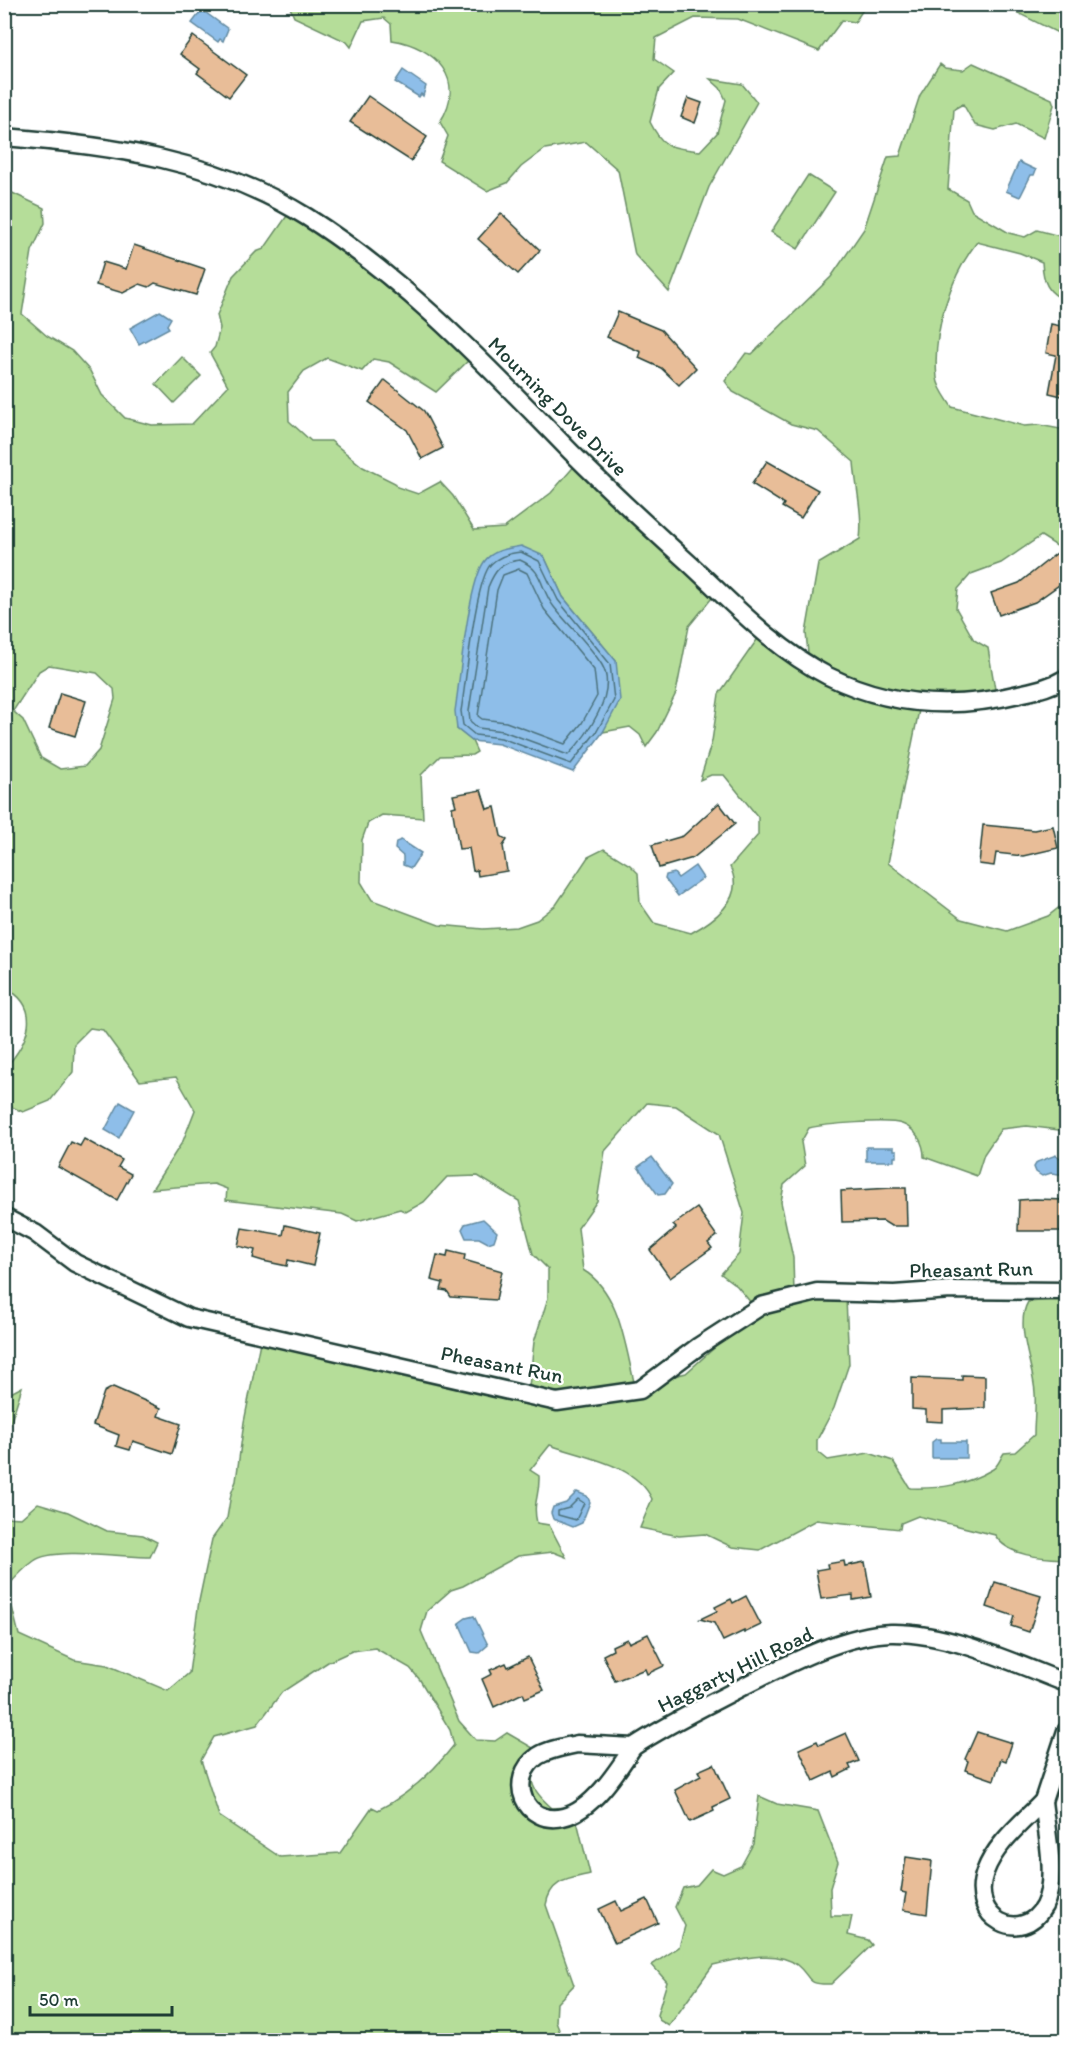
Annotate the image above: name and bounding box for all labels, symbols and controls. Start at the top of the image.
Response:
street label: Mourning Dove Drive [483,331,633,481]
street label: Pheasant Run [909,1255,1033,1283]
street label: Pheasant Run [439,1340,565,1388]
street label: Haggarty Hill Road [653,1621,817,1717]
scale bar [30,1979,172,2017]
text: 50 m [39,1989,79,2011]

